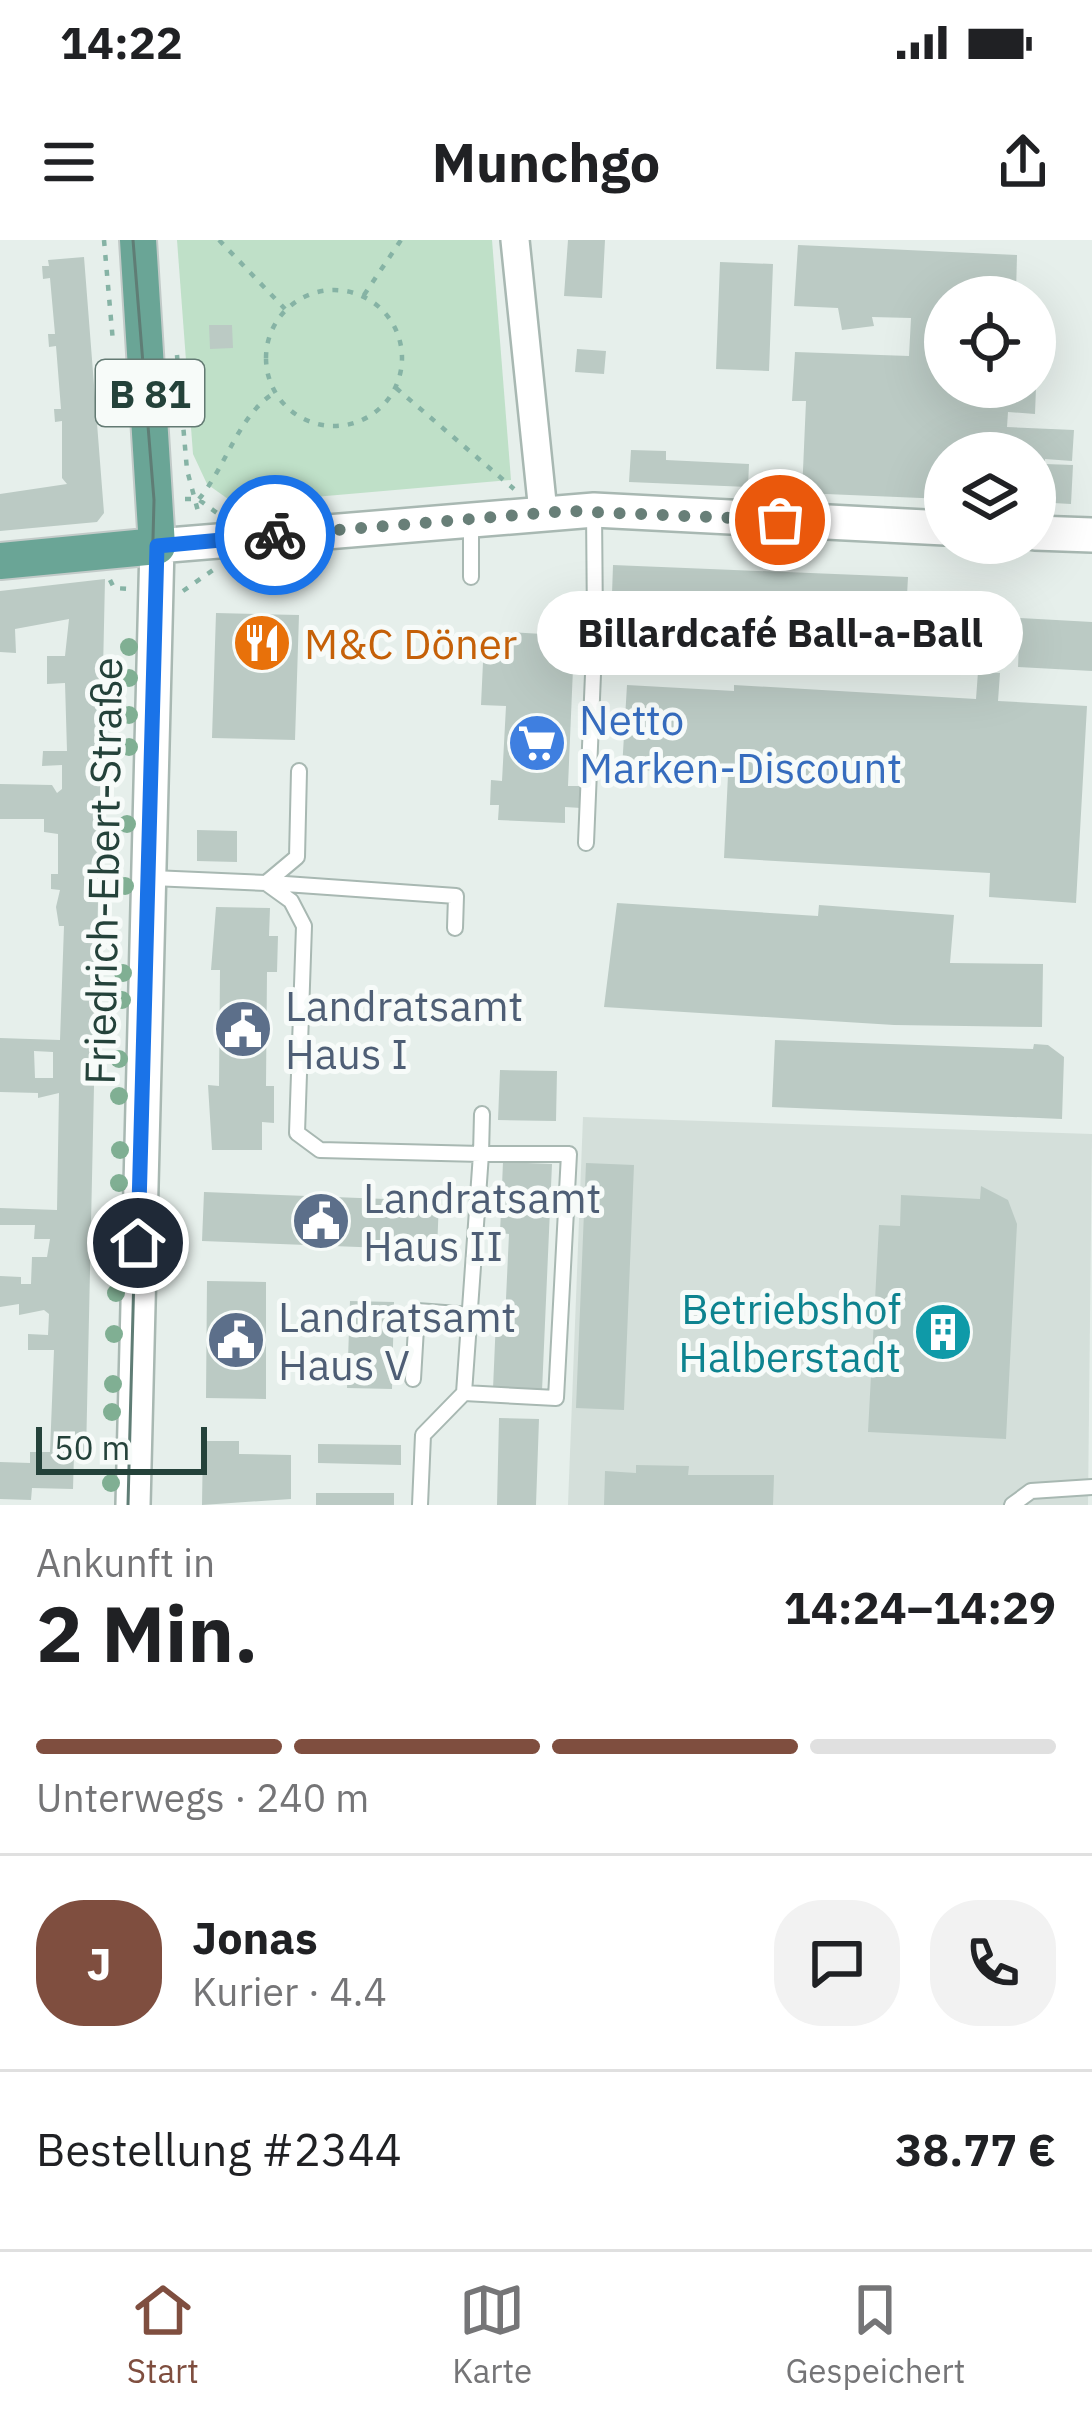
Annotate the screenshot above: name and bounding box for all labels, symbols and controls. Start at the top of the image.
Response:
text: 14:22 [60,13,183,71]
text: Munchgo [432,127,660,197]
icon: menu [36,129,102,195]
icon: share [990,129,1056,195]
map controls [924,276,1056,564]
button: locate [924,276,1056,408]
road number: B 81 [96,360,204,426]
button: layers [924,432,1056,564]
pin [729,469,831,571]
courier [215,475,335,595]
icon: bag [747,487,813,553]
icon: bike [242,502,308,568]
callout: Billardcafé Ball-a-Ball [537,592,1023,676]
text: Billardcafé Ball-a-Ball [577,607,983,658]
restaurant icon: M&C Döner [231,612,293,674]
place label: M&C Döner [304,616,517,671]
street label: Friedrich-Ebert-Straße [72,657,134,1085]
place label: Netto Marken-Discount [579,692,902,795]
supermarket icon: Netto Marken-Discount [506,712,568,774]
place label: Landratsamt Haus I [285,978,523,1081]
public building icon: Landratsamt Haus I [212,998,274,1060]
place label: Landratsamt Haus II [363,1170,601,1273]
public building icon: Landratsamt Haus II [290,1190,352,1252]
pin [87,1192,189,1294]
icon: home [105,1210,171,1276]
place label: Betriebshof Halberstadt [678,1281,901,1384]
place label: Landratsamt Haus V [278,1289,516,1392]
building icon: Betriebshof Halberstadt [912,1301,974,1363]
public building icon: Landratsamt Haus V [205,1309,267,1371]
scale bar [36,1421,207,1474]
text: 50 m [54,1426,130,1469]
text: Ankunft in [36,1537,215,1588]
text: 14:24–14:29 [784,1578,1056,1636]
text: 2 Min. [36,1582,258,1683]
text: Unterwegs · 240 m [36,1772,369,1823]
button: chat [774,1900,900,2026]
button: phone [930,1900,1056,2026]
text: Jonas [192,1908,318,1966]
text: J [86,1934,112,1992]
text: Kurier · 4.4 [192,1966,387,2017]
text: Bestellung #2344 [36,2120,402,2178]
text: 38.77 € [895,2120,1056,2178]
tab: Start [127,2277,199,2392]
tab: Karte [452,2277,532,2392]
tab: Gespeichert [785,2277,965,2392]

